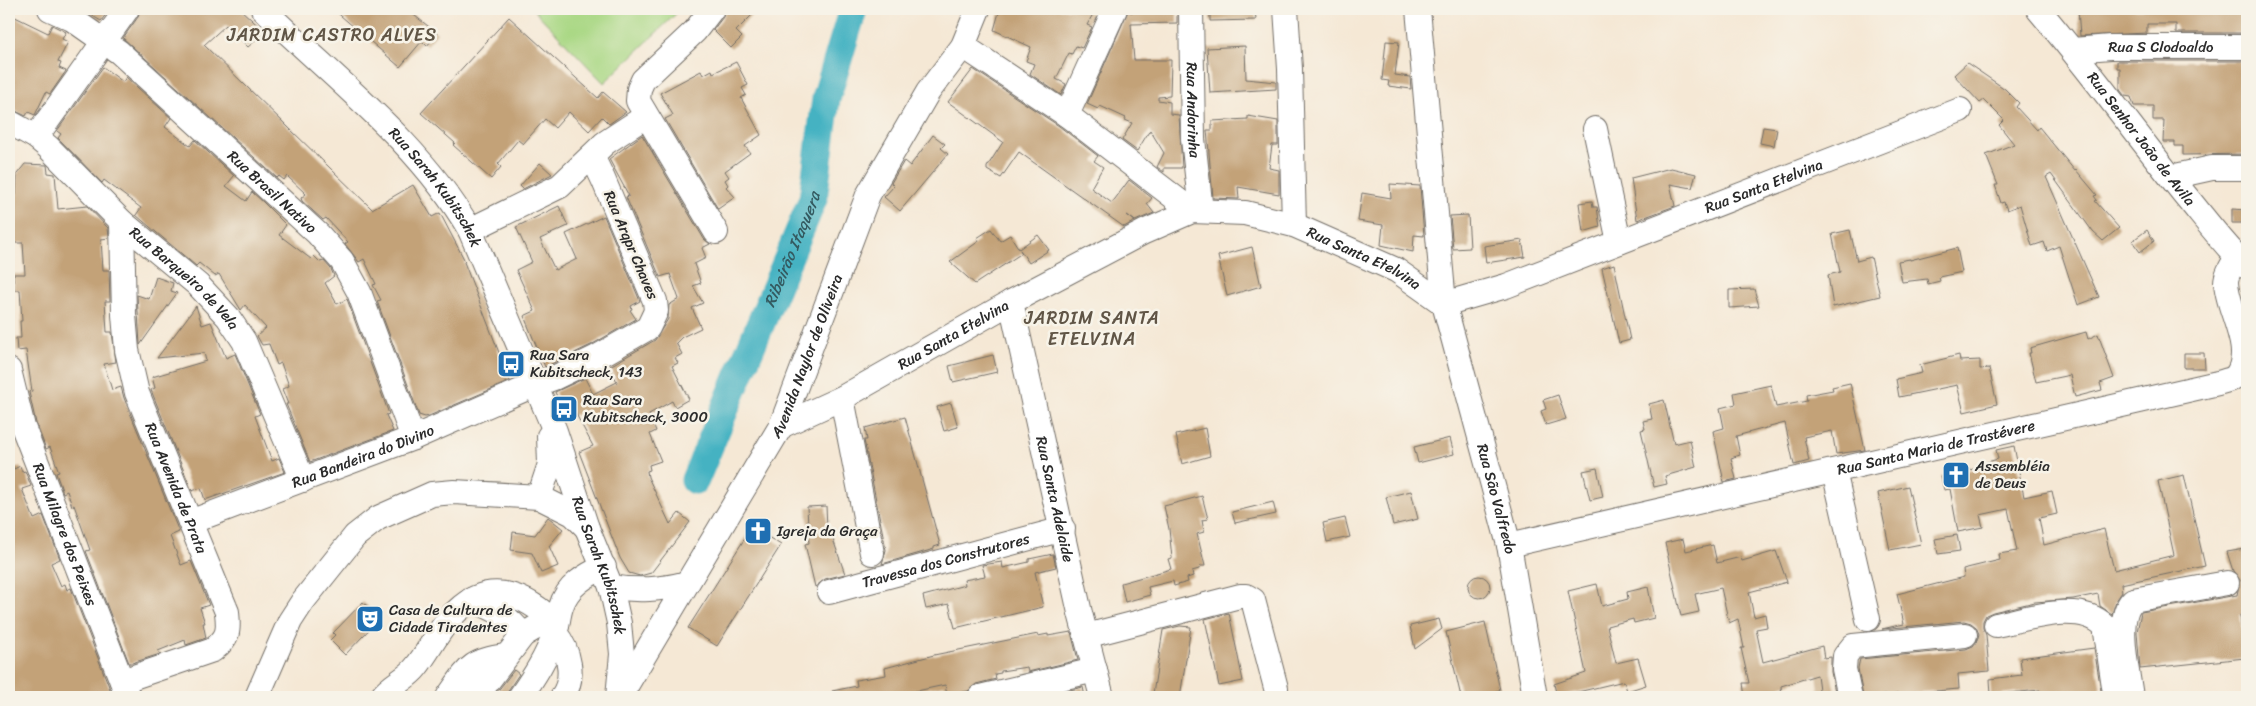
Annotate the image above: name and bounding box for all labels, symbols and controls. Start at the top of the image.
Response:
district label: JARDIM CASTRO ALVES [226,19,437,51]
street label: Rua S Clodoaldo [2108,34,2214,60]
street label: Rua Andorinha [1179,62,1208,160]
street label: Rua Senhor João de Avila [2080,66,2202,212]
street label: Rua Sarah Kubitschek [382,121,489,251]
street label: Rua Brasil Nativo [221,144,323,240]
street label: Rua Santa Etelvina [1701,151,1827,221]
street label: Rua Arqpr Chaves [596,186,666,304]
water label: Ribeirão Itaquera [755,189,828,312]
street label: Rua Santa Etelvina [1302,219,1427,297]
street label: Rua Barqueiro de Vela [123,220,246,336]
street label: Avenida Naylor de Oliveira [763,270,850,444]
street label: Rua Santa Etelvina [893,292,1014,377]
district label: JARDIM SANTA ETELVINA [1023,302,1160,355]
place label: Rua Sara Kubitscheck, 143 [530,342,642,385]
bus stop icon: Rua Sara Kubitscheck, 143 [496,349,526,379]
place label: Rua Sara Kubitscheck, 3000 [583,387,708,430]
bus stop icon: Rua Sara Kubitscheck, 3000 [549,394,579,424]
street label: Rua Santa Maria de Trastévere [1835,412,2038,483]
street label: Rua Bandeira do Divino [288,417,439,496]
street label: Rua Avenida de Prata [137,418,215,558]
street label: Rua Santa Adelaide [1028,434,1081,565]
street label: Rua São Valfredo [1469,441,1523,557]
place label: Assembléia de Deus [1974,453,2050,496]
street label: Rua Milagre dos Peixes [25,459,104,610]
church icon: Assembléia de Deus [1941,460,1971,490]
street label: Rua Sarah Kubitschek [564,493,633,636]
church icon: Igreja da Graça [743,516,773,546]
place label: Igreja da Graça [776,518,878,544]
street label: Travessa dos Construtores [859,526,1033,596]
place label: Casa de Cultura de Cidade Tiradentes [389,597,513,640]
theatre icon: Casa de Cultura de Cidade Tiradentes [355,604,385,634]

